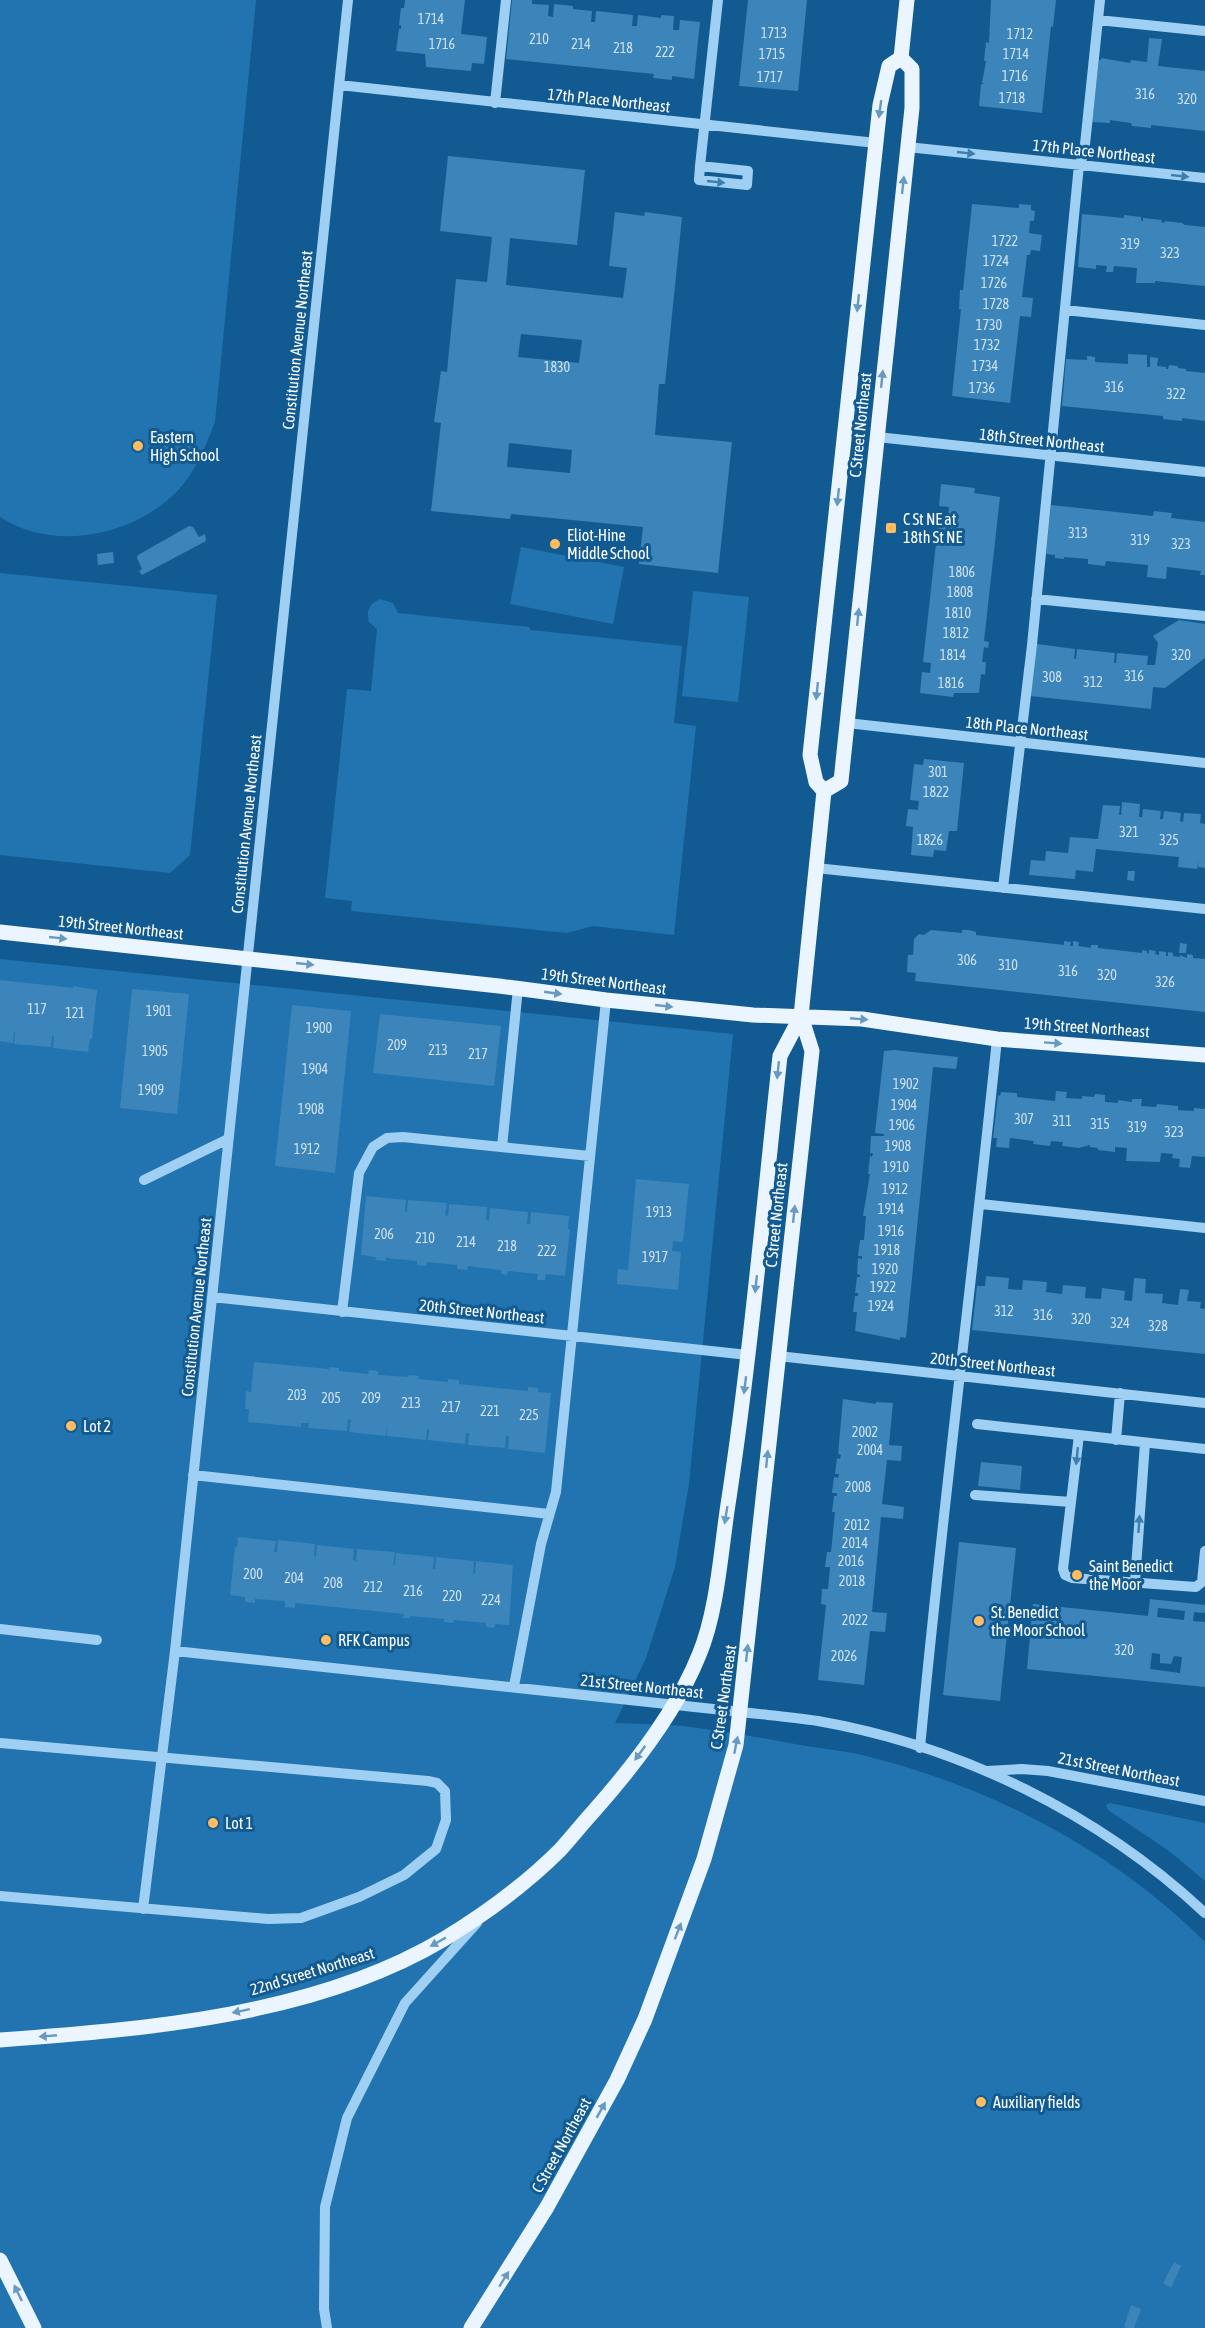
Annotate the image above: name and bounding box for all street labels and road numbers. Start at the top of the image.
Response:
street label: 17th Place Northeast [547,85,672,115]
street label: 17th Place Northeast [1032,136,1157,166]
street label: Constitution Avenue Northeast [279,249,315,430]
street label: C Street Northeast [846,371,875,478]
street label: 18th Street Northeast [979,424,1106,456]
street label: 18th Place Northeast [965,713,1090,743]
street label: Constitution Avenue Northeast [228,733,264,914]
street label: 19th Street Northeast [58,911,185,943]
street label: 19th Street Northeast [540,964,668,998]
street label: 19th Street Northeast [1024,1014,1151,1040]
street label: C Street Northeast [762,1161,791,1268]
street label: Constitution Avenue Northeast [178,1216,214,1397]
street label: 20th Street Northeast [419,1295,546,1327]
street label: 20th Street Northeast [930,1348,1057,1380]
street label: C Street Northeast [707,1643,739,1751]
street label: 21st Street Northeast [580,1671,705,1701]
street label: 21st Street Northeast [1057,1748,1182,1790]
street label: 22nd Street Northeast [248,1943,377,1998]
street label: C Street Northeast [528,2094,595,2196]

